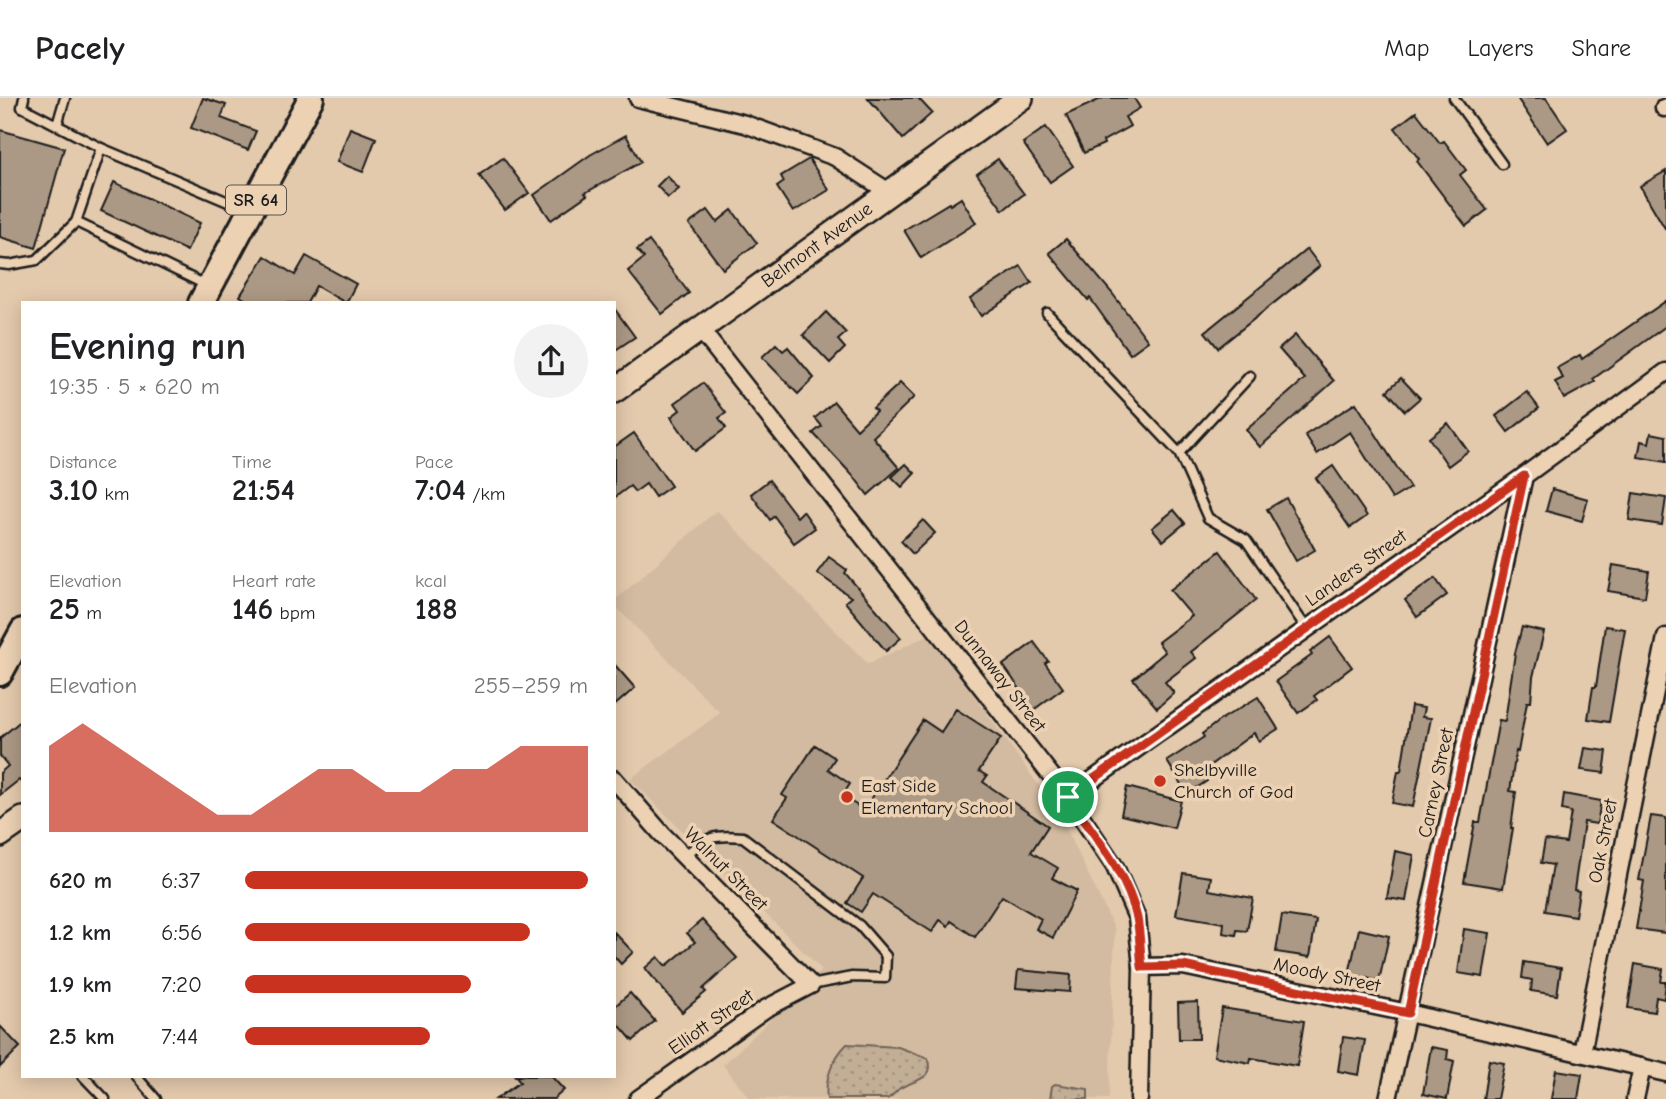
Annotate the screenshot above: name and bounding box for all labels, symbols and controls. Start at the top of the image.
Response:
text: Pacely [35,29,125,67]
text: Map [1384,34,1430,62]
text: Layers [1468,34,1533,62]
text: Share [1571,34,1631,62]
road number: SR 64 [226,186,286,214]
street label: Belmont Avenue [757,198,877,292]
button: share [514,324,588,398]
text: Evening run [49,325,246,369]
text: 19:35 · 5 × 620 m [49,373,220,400]
text: Distance [49,451,117,473]
text: Time [232,451,271,473]
text: Pace [415,451,453,473]
text: 3.10 [49,473,98,508]
text: 21:54 [232,473,295,508]
text: 7:04 [415,473,466,508]
text: km [98,483,129,505]
text: /km [466,483,506,505]
street label: Landers Street [1301,525,1411,611]
text: Elevation [49,570,122,592]
text: Heart rate [232,570,316,592]
text: kcal [415,570,447,592]
text: 25 [49,592,80,627]
text: 146 [232,592,273,627]
text: 188 [415,592,458,627]
text: m [80,602,102,624]
text: bpm [273,602,316,624]
street label: Dunnaway Street [950,616,1051,737]
text: Elevation [49,672,137,699]
text: 255–259 m [474,672,588,699]
street label: Carney Street [1414,726,1458,840]
place label: Shelbyville Church of God [1174,759,1294,803]
pin [1038,767,1098,827]
marker: Shelbyville Church of God [1152,773,1168,789]
place label: East Side Elementary School [861,775,1013,819]
icon: arrive [1049,778,1087,816]
marker: East Side Elementary School [839,789,855,805]
street label: Oak Street [1584,797,1622,885]
street label: Walnut Street [680,823,773,916]
text: 620 m [49,867,112,894]
text: 6:37 [161,867,200,894]
text: 1.2 km [49,919,111,946]
text: 6:56 [161,919,203,946]
street label: Moody Street [1272,953,1383,997]
text: 1.9 km [49,971,112,998]
text: 7:20 [161,971,202,998]
street label: Elliott Street [664,984,758,1059]
text: 2.5 km [49,1023,115,1050]
text: 7:44 [161,1023,198,1050]

